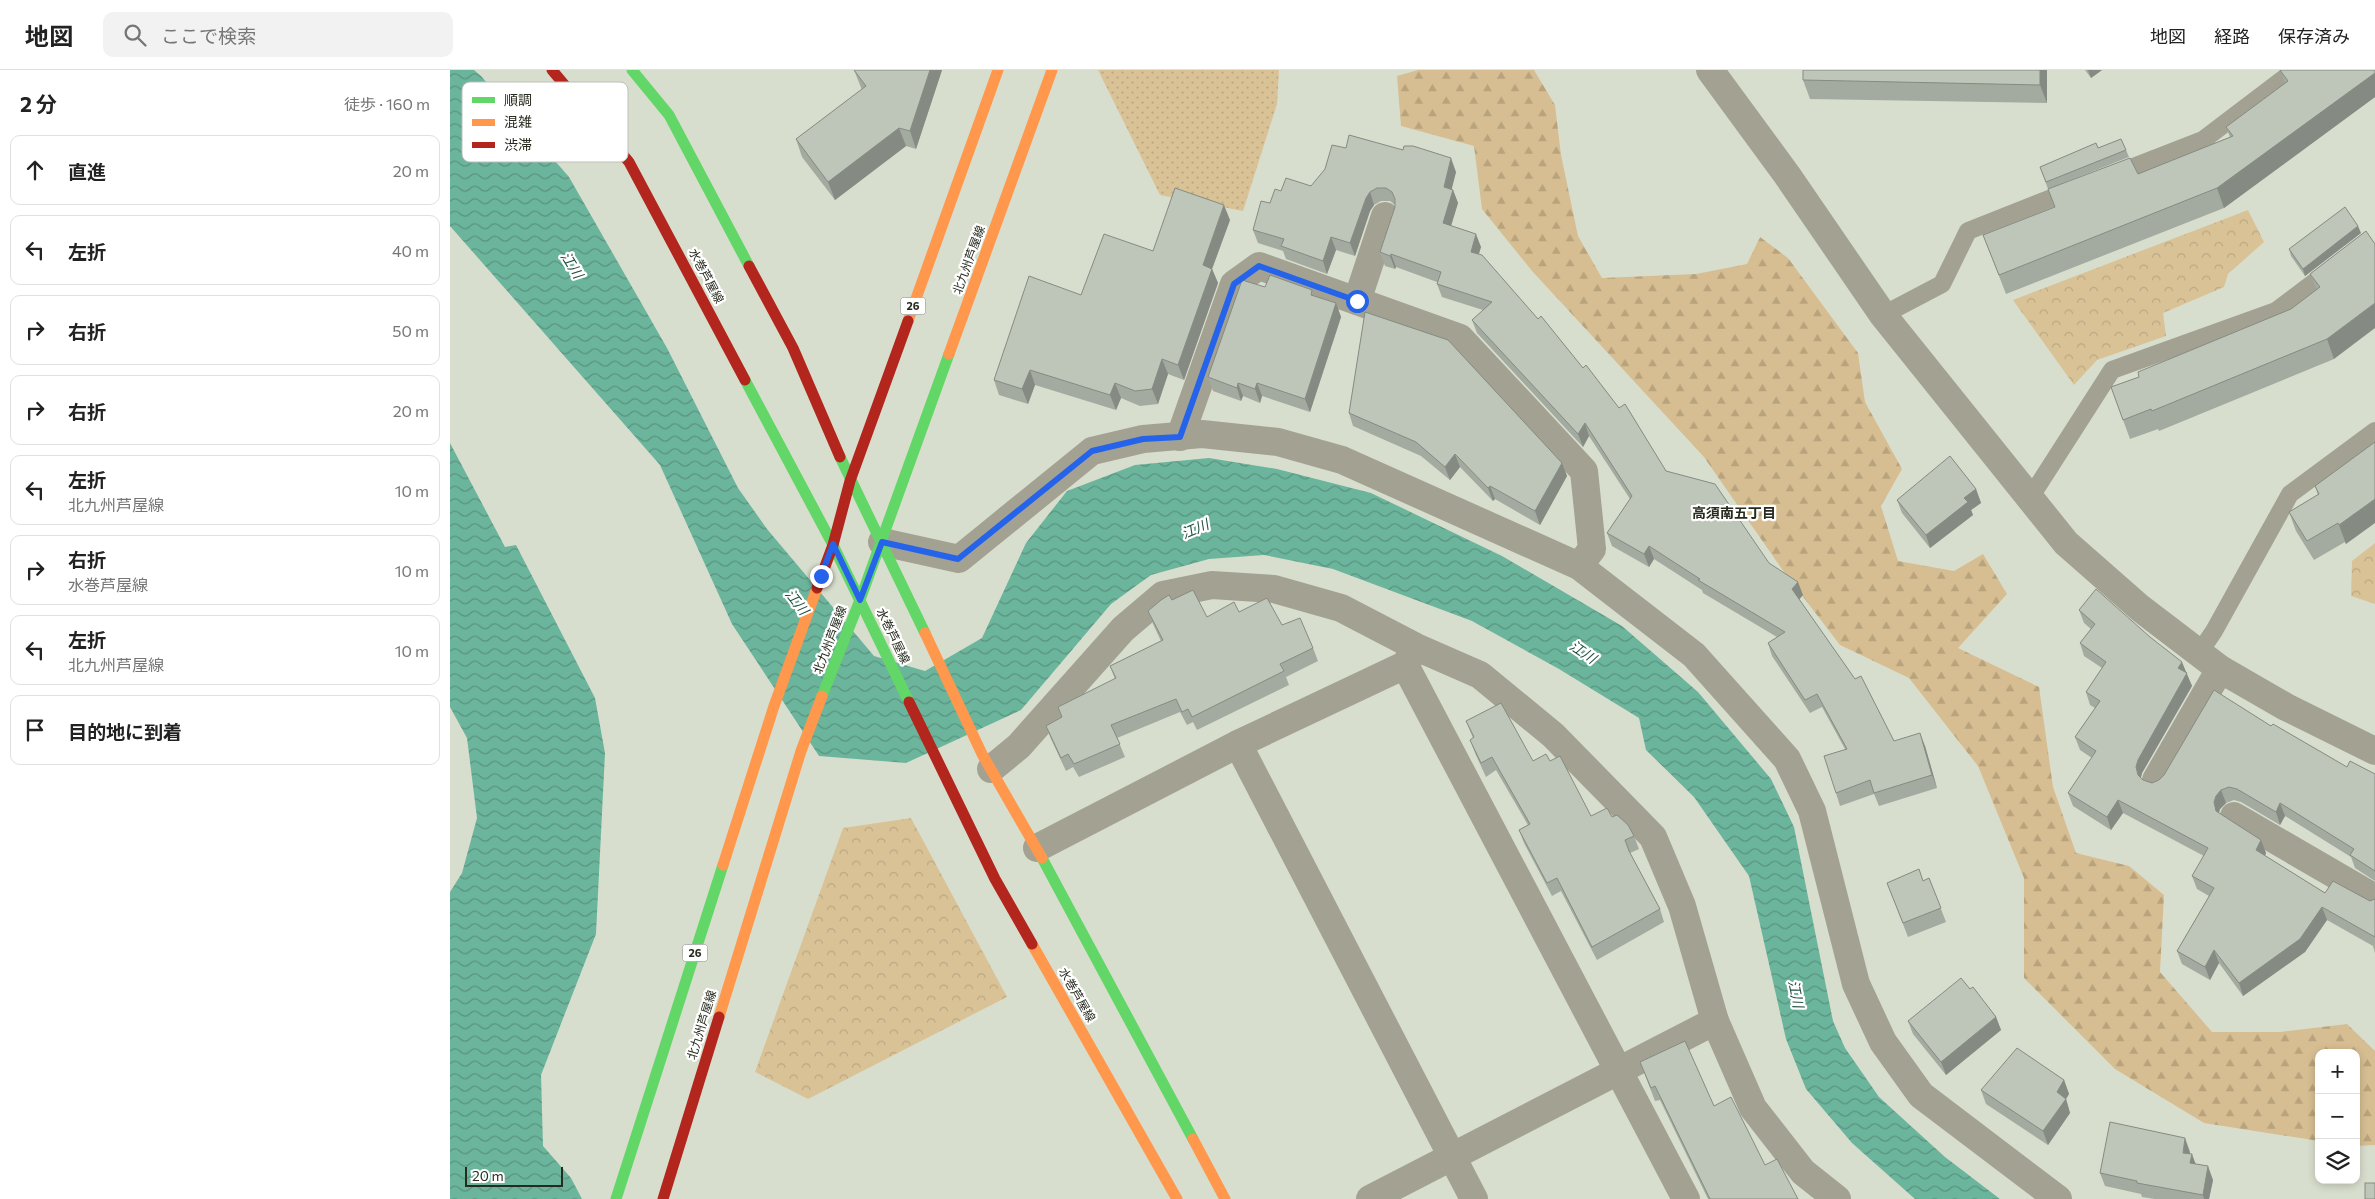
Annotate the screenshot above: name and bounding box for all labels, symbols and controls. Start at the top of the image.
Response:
search box [103,12,453,57]
text: 地図 [25,21,73,50]
icon: search [121,21,149,49]
text: ここで検索 [161,24,256,47]
text: 地図 [2150,25,2186,47]
text: 経路 [2214,25,2250,47]
text: 保存済み [2278,25,2350,47]
legend [462,82,628,162]
text: 2 分 [20,91,57,116]
text: 順調 [504,91,532,108]
text: 徒歩 · 160 m [344,94,430,113]
text: 混雑 [504,113,532,130]
text: 渋滞 [504,136,532,153]
icon: ahead [21,156,49,184]
text: 直進 [68,160,106,183]
text: 20 m [393,161,429,180]
street label: 北九州芦屋線 [949,223,987,296]
icon: left [21,236,49,264]
text: 左折 [68,240,106,263]
text: 40 m [392,241,429,260]
street label: 水巻芦屋線 [687,246,727,305]
water label: 江川 [558,248,588,283]
route start [1346,290,1369,313]
road number: 26 [900,298,926,315]
icon: right [21,316,49,344]
text: 右折 [68,320,106,343]
text: 50 m [392,321,429,340]
icon: right [21,396,49,424]
text: 右折 [68,400,106,423]
text: 20 m [393,401,429,420]
text: 左折 [68,468,106,491]
icon: left [21,476,49,504]
text: 10 m [395,481,429,500]
text: 北九州芦屋線 [68,495,164,514]
district label: 高須南五丁目 [1692,504,1776,521]
water label: 江川 [1179,514,1213,542]
text: 右折 [68,548,106,571]
icon: right [21,556,49,584]
text: 10 m [395,561,429,580]
route end [810,565,833,588]
text: 水巻芦屋線 [68,575,148,594]
water label: 江川 [782,585,814,620]
street label: 北九州芦屋線 [810,604,849,676]
street label: 水巻芦屋線 [874,606,913,666]
text: 左折 [68,628,106,651]
icon: left [21,636,49,664]
water label: 江川 [1567,637,1601,668]
text: 10 m [395,641,429,660]
text: 北九州芦屋線 [68,655,164,674]
icon: arrive [21,716,49,744]
text: 目的地に到着 [68,720,182,743]
road number: 26 [682,944,708,961]
street label: 水巻芦屋線 [1057,965,1099,1024]
water label: 江川 [1785,978,1808,1011]
street label: 北九州芦屋線 [684,988,718,1061]
map controls [2315,1049,2360,1184]
button: + [2315,1049,2360,1094]
button: − [2315,1094,2360,1139]
button: layers [2315,1139,2360,1184]
scale bar [465,1164,562,1187]
text: 20 m [472,1167,504,1184]

